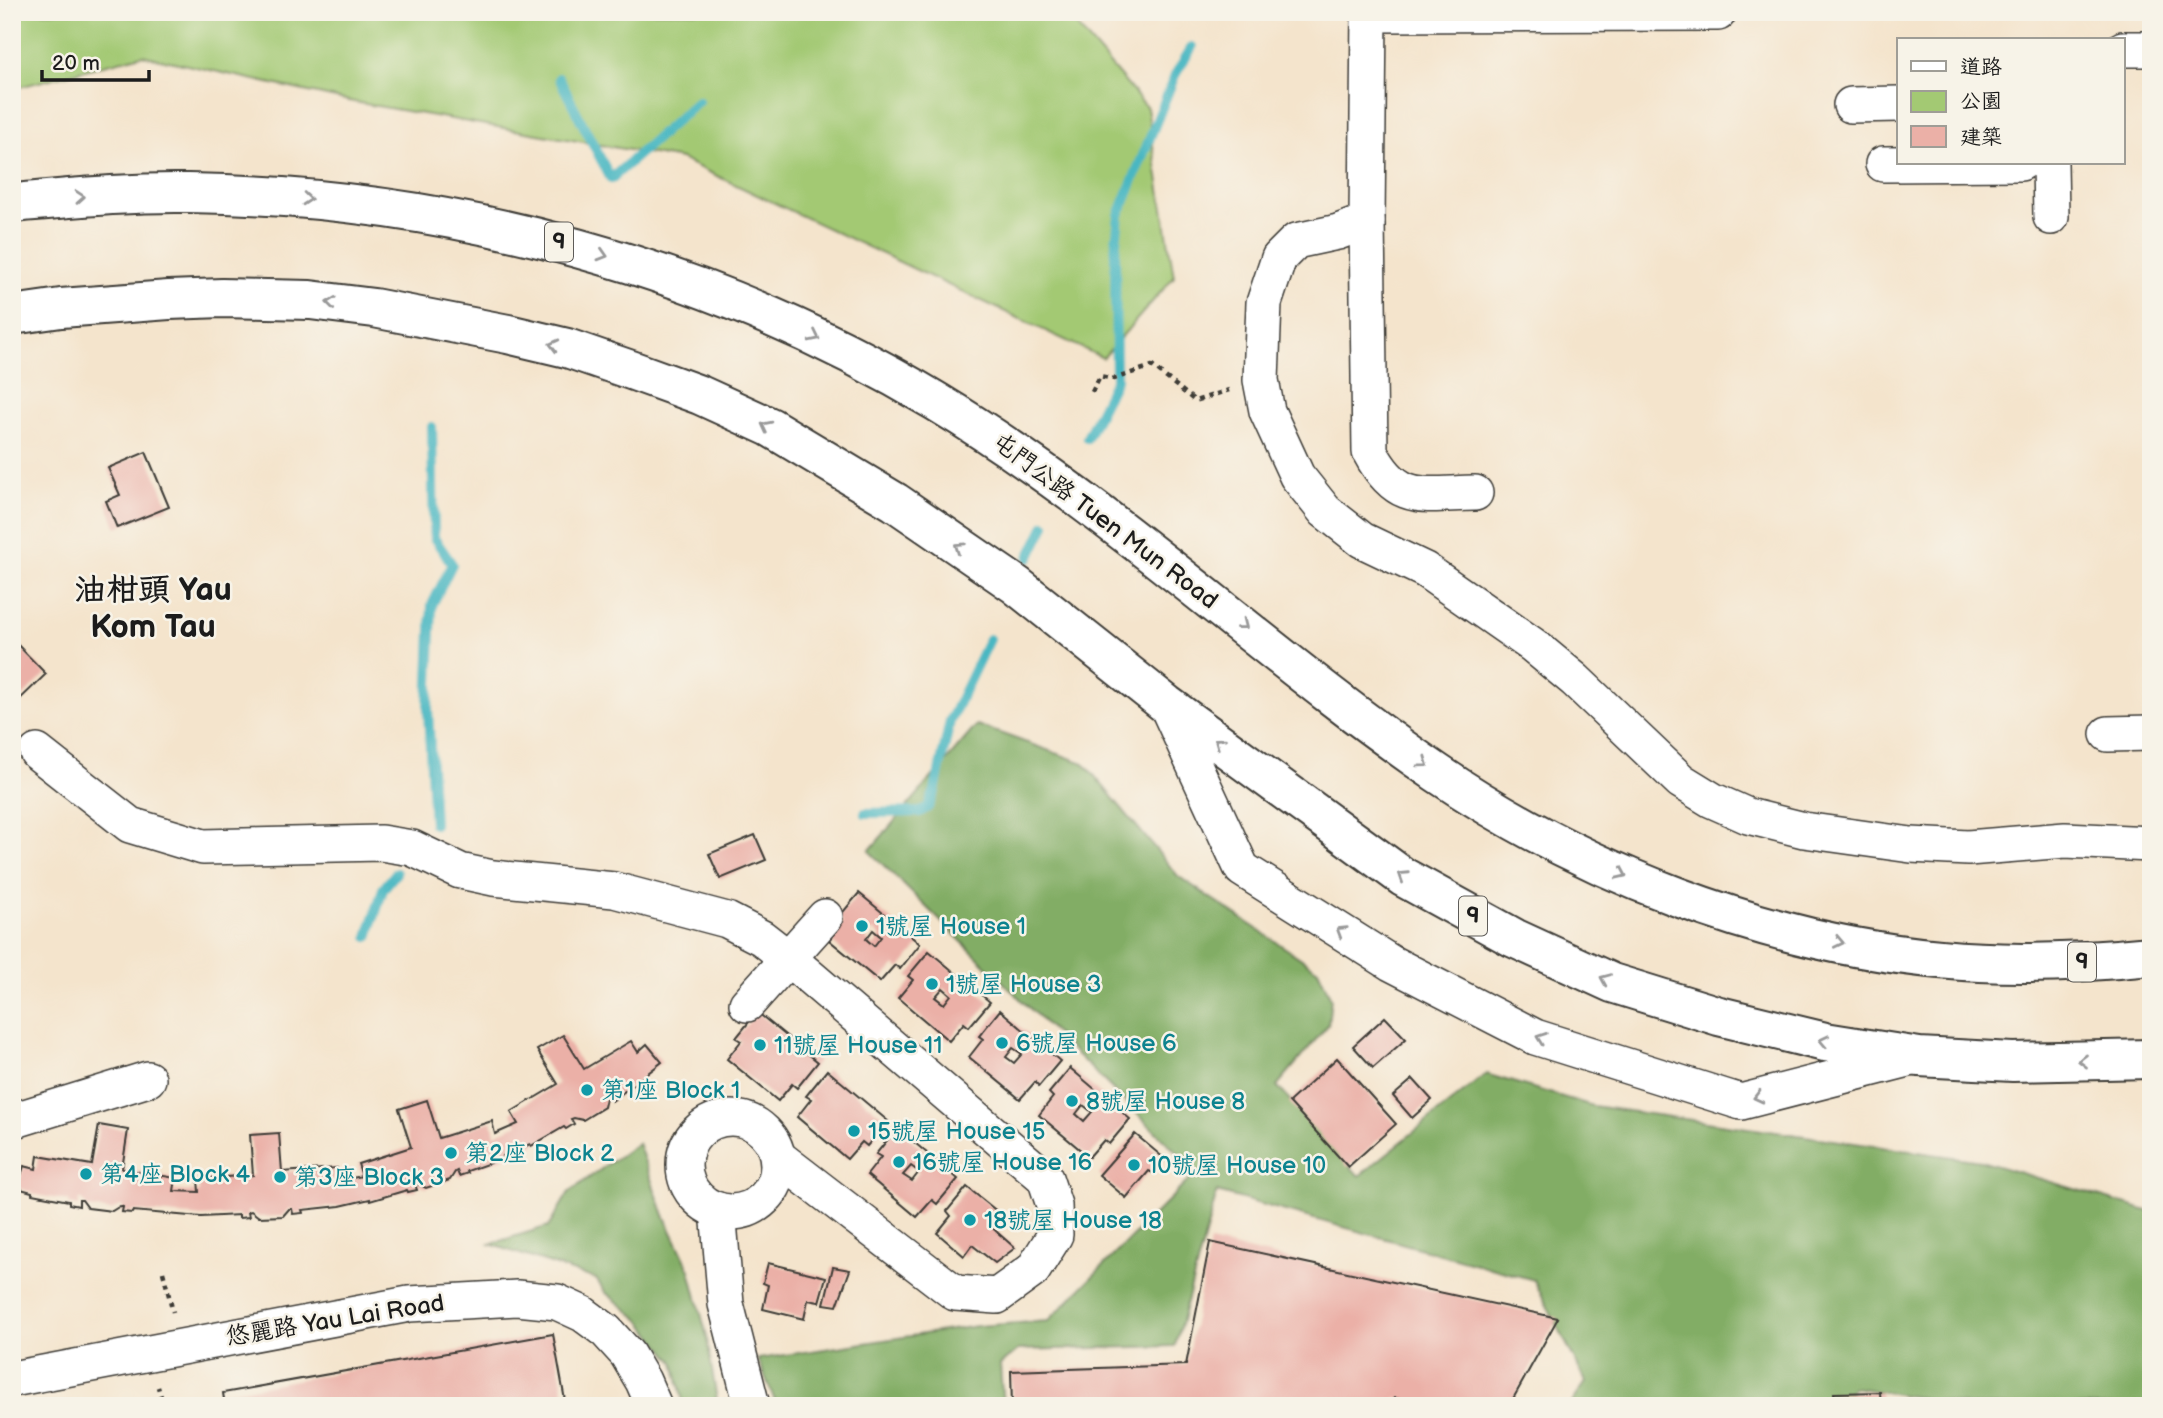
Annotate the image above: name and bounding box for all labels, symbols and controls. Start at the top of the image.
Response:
scale bar [42,38,149,82]
legend [1897,38,2124,164]
text: 20 m [52,51,100,76]
text: 道路 [1960,55,2002,80]
text: 公園 [1960,89,2002,114]
text: 建築 [1960,125,2002,150]
one-way arrow [75,190,86,205]
one-way arrow [302,191,313,206]
road number: 9 [545,222,573,262]
one-way arrow [596,247,608,261]
one-way arrow [325,295,337,310]
one-way arrow [808,329,820,343]
one-way arrow [548,339,560,353]
one-way arrow [761,421,774,435]
street label: 屯門公路 Tuen Mun Road [987,427,1223,615]
one-way arrow [954,543,967,555]
district label: 油柑頭 Yau Kom Tau [74,571,232,647]
one-way arrow [1235,617,1248,630]
one-way arrow [1214,738,1227,751]
one-way arrow [1416,755,1429,767]
one-way arrow [1615,866,1627,880]
one-way arrow [1397,871,1410,884]
road number: 9 [1459,897,1487,936]
place label: 1號屋 House 1 [876,912,1026,941]
marker: 1號屋 House 1 [854,918,870,934]
one-way arrow [1335,927,1348,940]
one-way arrow [1833,934,1845,949]
road number: 9 [2068,942,2096,981]
place label: 1號屋 House 3 [946,970,1101,999]
one-way arrow [1600,974,1612,988]
marker: 1號屋 House 3 [924,976,940,992]
place label: 6號屋 House 6 [1016,1029,1177,1058]
place label: 11號屋 House 11 [774,1031,943,1060]
one-way arrow [1536,1032,1548,1046]
one-way arrow [1818,1034,1830,1049]
marker: 6號屋 House 6 [994,1035,1010,1051]
marker: 11號屋 House 11 [752,1037,768,1053]
one-way arrow [2077,1054,2088,1069]
place label: 第1座 Block 1 [601,1076,740,1105]
marker: 第1座 Block 1 [579,1082,595,1098]
place label: 8號屋 House 8 [1086,1087,1245,1116]
one-way arrow [1752,1089,1764,1103]
marker: 8號屋 House 8 [1064,1093,1080,1109]
place label: 15號屋 House 15 [868,1117,1045,1146]
marker: 15號屋 House 15 [846,1123,862,1139]
place label: 第2座 Block 2 [465,1139,614,1168]
marker: 第2座 Block 2 [443,1145,459,1161]
place label: 16號屋 House 16 [913,1148,1092,1177]
place label: 10號屋 House 10 [1148,1151,1326,1180]
marker: 16號屋 House 16 [891,1154,907,1170]
marker: 10號屋 House 10 [1126,1157,1142,1173]
place label: 第4座 Block 4 [100,1160,250,1189]
place label: 第3座 Block 3 [294,1163,444,1192]
marker: 第4座 Block 4 [78,1166,94,1182]
marker: 第3座 Block 3 [272,1169,288,1185]
place label: 18號屋 House 18 [984,1206,1162,1235]
marker: 18號屋 House 18 [962,1212,978,1228]
street label: 悠麗路 Yau Lai Road [224,1288,446,1352]

